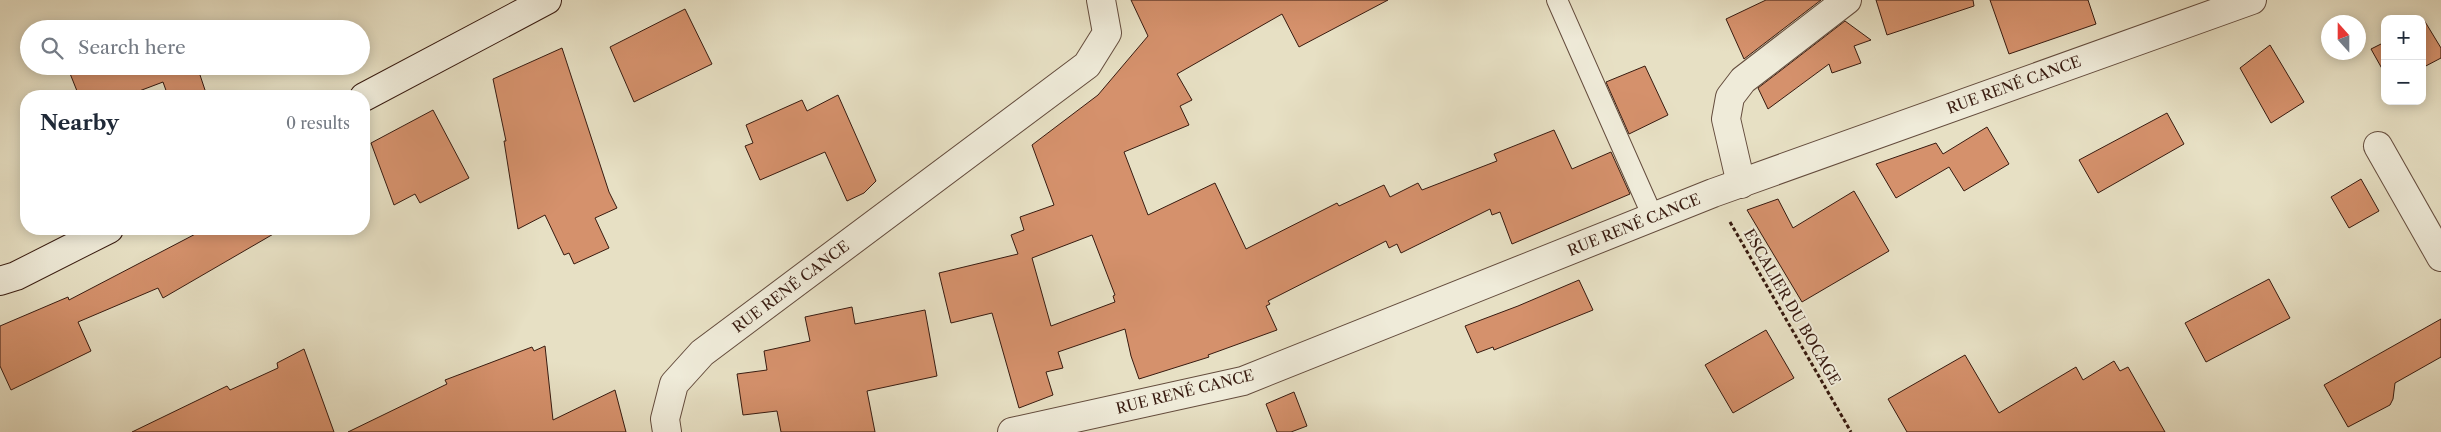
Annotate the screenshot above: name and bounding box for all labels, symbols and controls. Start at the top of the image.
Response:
north arrow [2321,15,2366,60]
map controls [2381,15,2426,105]
button: + [2381,15,2426,60]
search box [20,20,370,75]
icon: search [38,34,66,62]
text: Search here [78,36,186,59]
street label: RUE RENÉ CANCE [1944,51,2084,118]
button: − [2381,60,2426,105]
text: Nearby [40,110,119,135]
text: 0 results [286,113,350,133]
street label: RUE RENÉ CANCE [1565,189,1703,260]
street label: ESCALIER DU BOCAGE [1740,225,1845,388]
street label: RUE RENÉ CANCE [728,236,853,337]
street label: RUE RENÉ CANCE [1114,365,1256,418]

